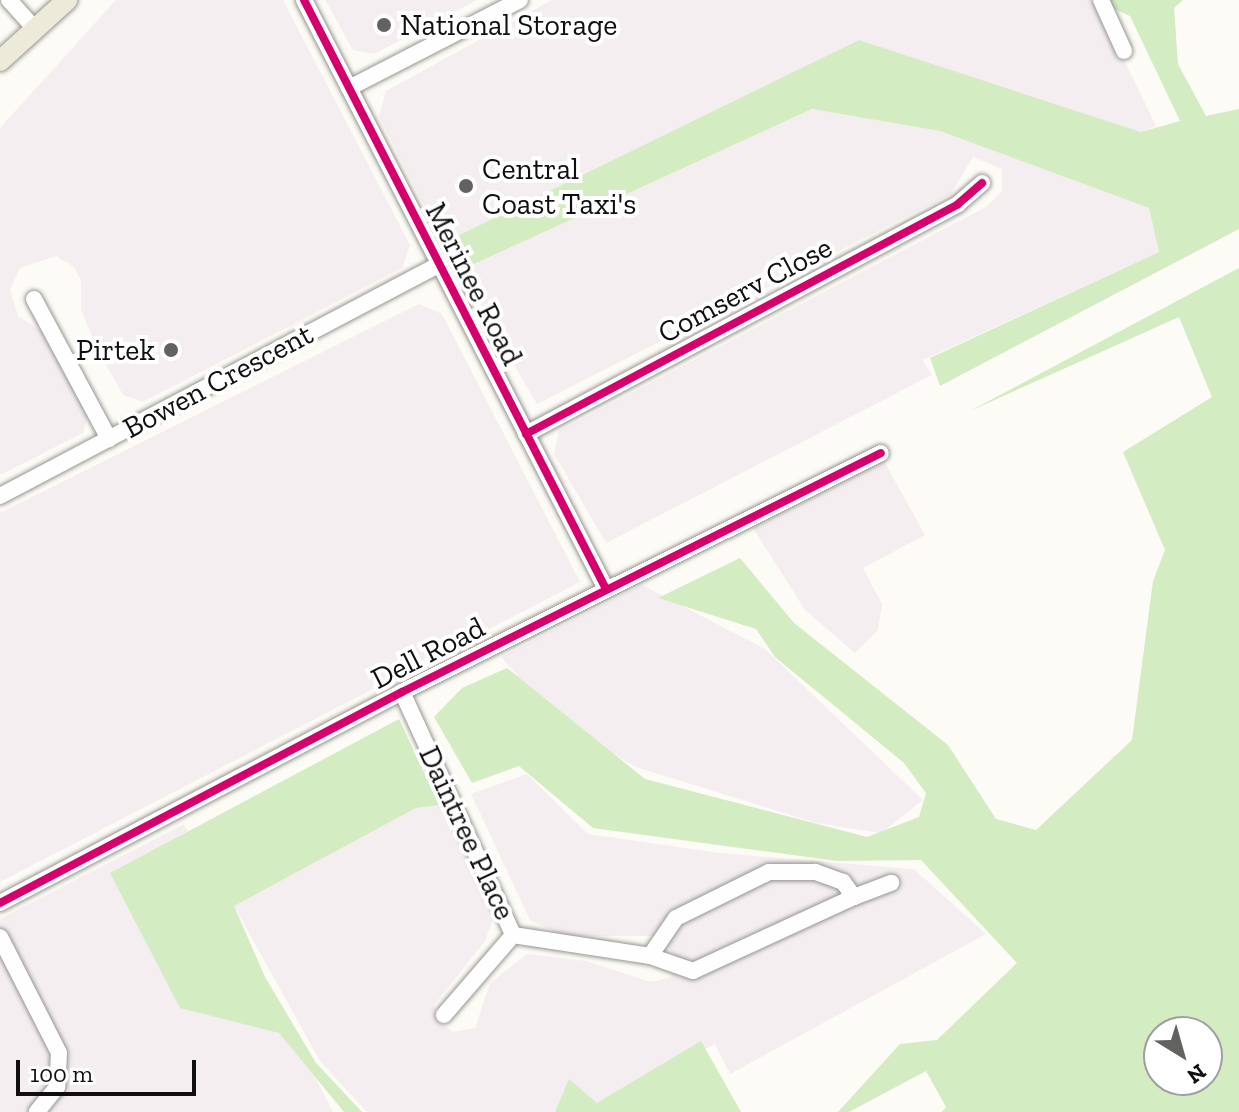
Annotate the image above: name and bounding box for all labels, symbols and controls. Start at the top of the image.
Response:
place label: National Storage [400,7,617,43]
marker: National Storage [375,16,393,34]
place label: Central Coast Taxi's [482,151,637,222]
marker: Central Coast Taxi's [457,177,475,195]
street label: Merinee Road [418,197,530,371]
street label: Comserv Close [652,229,838,351]
street label: Bowen Crescent [117,316,319,446]
place label: Pirtek [76,332,155,368]
marker: Pirtek [162,341,180,359]
street label: Dell Road [365,609,491,697]
street label: Daintree Place [411,740,523,926]
north arrow [1143,1016,1223,1096]
scale bar [20,1044,200,1094]
text: N [1182,1058,1211,1090]
text: 100 m [30,1059,93,1088]

